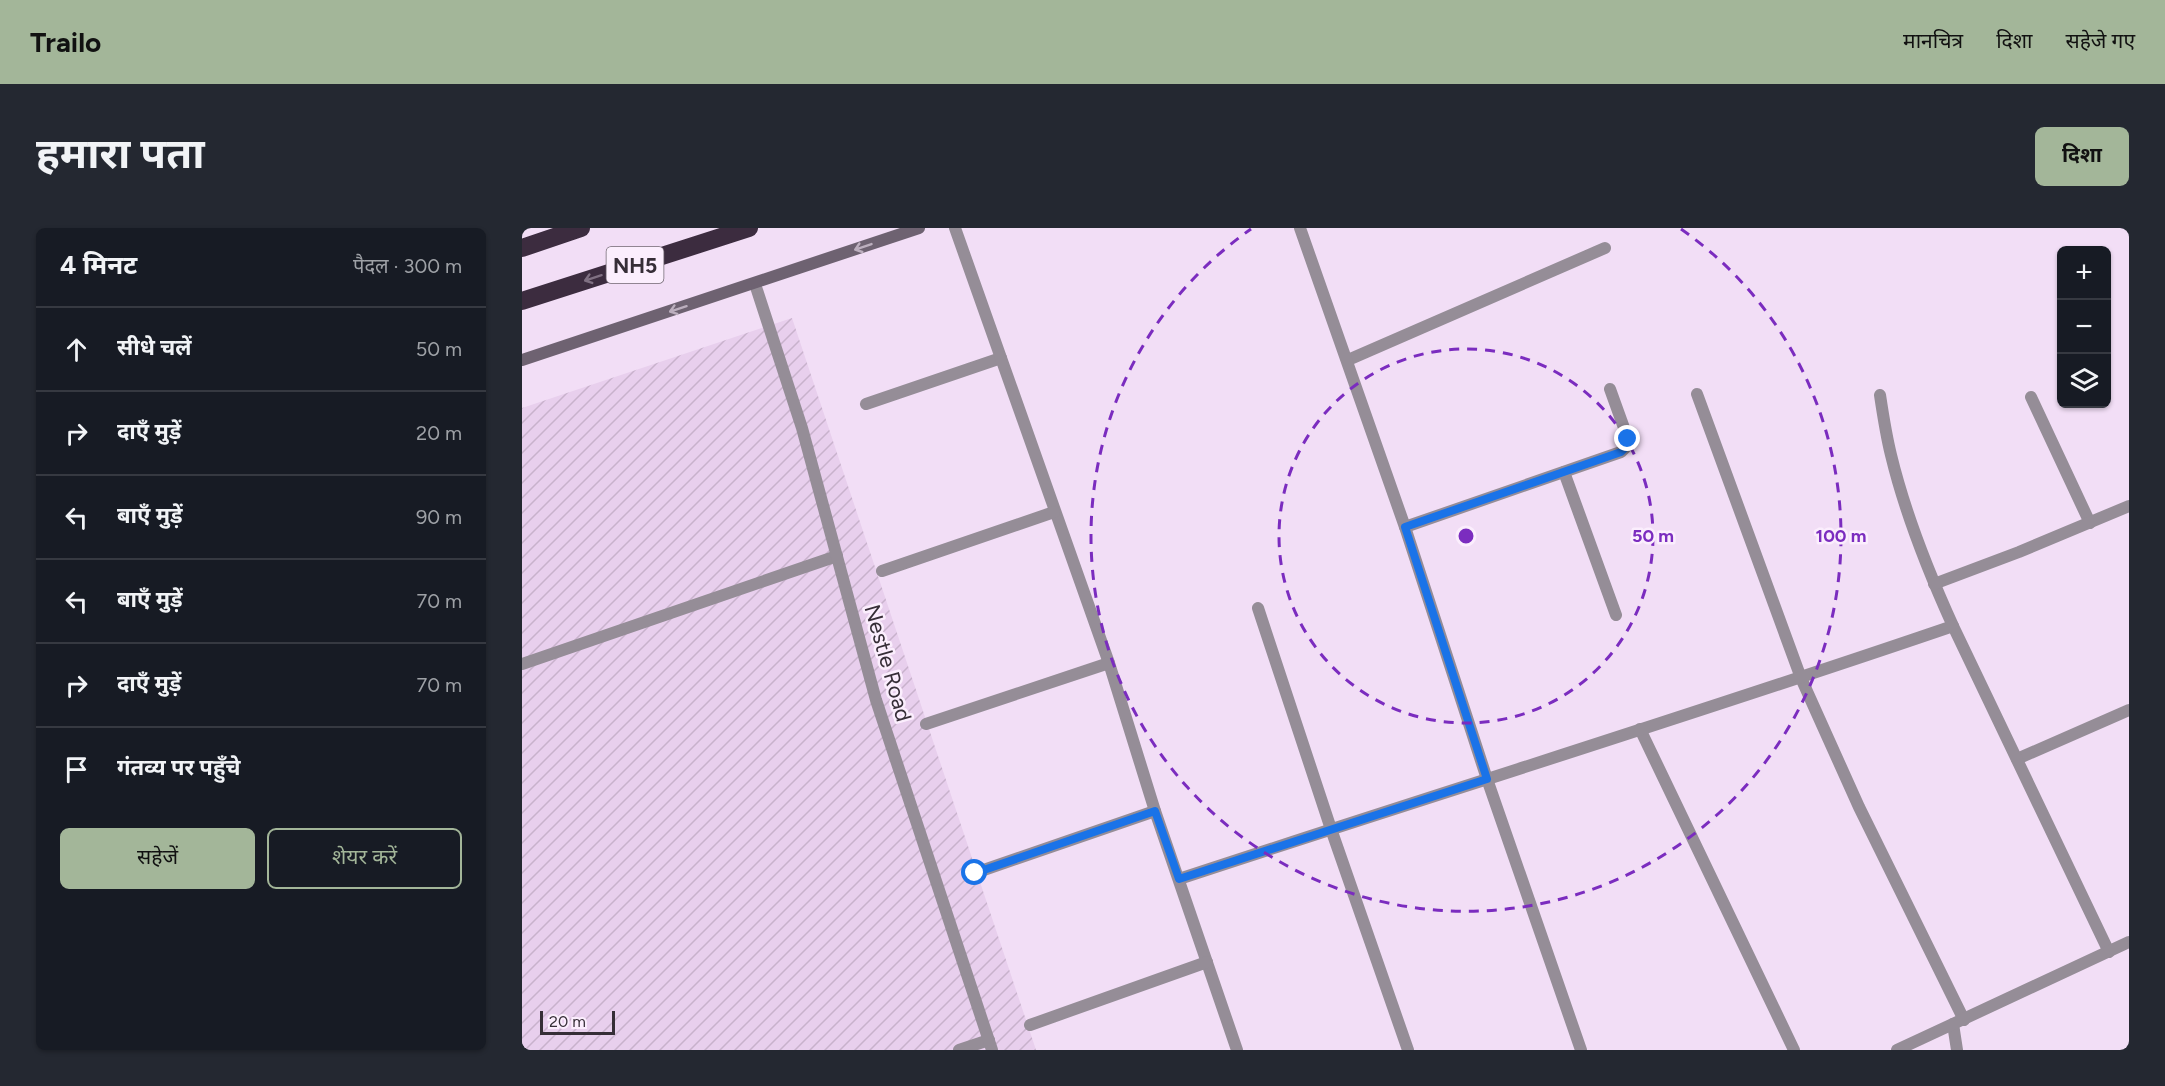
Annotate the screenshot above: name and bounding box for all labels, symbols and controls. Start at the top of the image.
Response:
text: Trailo [30,25,101,59]
text: मानचित्र [1903,28,1963,53]
text: दिशा [1996,28,2032,53]
text: सहेजे गए [2065,28,2135,53]
button: दिशा [2035,127,2129,186]
text: हमारा पता [36,128,205,179]
one-way arrow [854,242,873,253]
map controls [2057,246,2111,408]
button: + [2057,246,2111,300]
road number: NH5 [606,247,664,283]
text: 4 मिनट [60,249,137,281]
text: पैदल · 300 m [353,254,462,278]
one-way arrow [584,273,603,284]
button: − [2057,300,2111,354]
one-way arrow [669,304,688,315]
icon: ahead [60,333,93,366]
text: सीधे चलें [117,334,192,361]
text: 50 m [416,337,462,361]
button: layers [2057,354,2111,408]
icon: right [60,417,93,450]
text: दाएँ मुड़ें [117,418,181,445]
text: 20 m [416,421,462,445]
route end [1614,425,1640,451]
icon: left [60,501,93,534]
text: बाएँ मुड़ें [117,502,183,529]
text: 90 m [416,505,462,529]
text: 50 m [1632,525,1674,547]
text: 100 m [1816,525,1866,547]
centre of rings [1456,526,1476,546]
icon: left [60,585,93,618]
text: बाएँ मुड़ें [117,586,183,613]
text: 70 m [416,589,462,613]
street label: Nestle Road [858,601,918,725]
icon: right [60,669,93,702]
text: दाएँ मुड़ें [117,670,181,697]
text: 70 m [416,673,462,697]
icon: arrive [60,753,93,786]
text: गंतव्य पर पहुँचे [117,754,241,781]
button: सहेजें [60,828,255,889]
button: शेयर करें [267,828,462,889]
route start [961,859,987,885]
scale bar [540,1008,615,1036]
text: 20 m [549,1012,586,1031]

